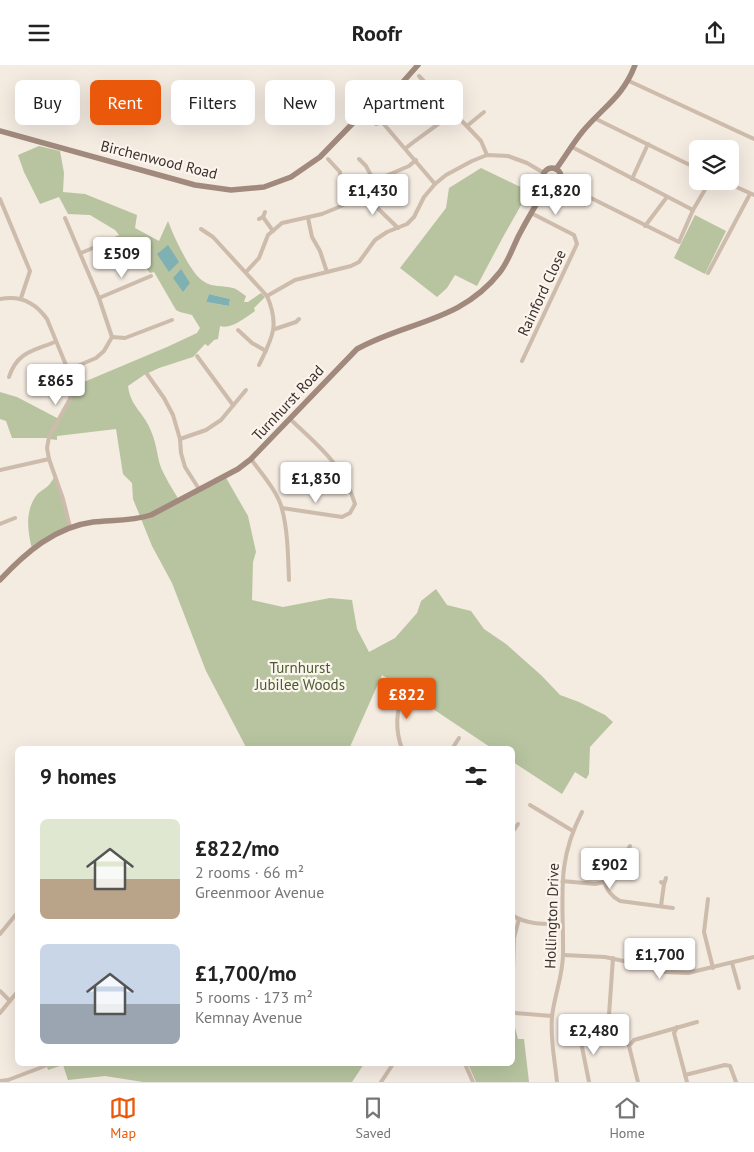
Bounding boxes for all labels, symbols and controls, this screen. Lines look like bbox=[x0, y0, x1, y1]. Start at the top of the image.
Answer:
icon: menu bbox=[25, 19, 53, 47]
text: Roofr bbox=[352, 19, 402, 47]
icon: share bbox=[701, 19, 729, 47]
chip: Buy bbox=[15, 80, 80, 125]
chip: Rent bbox=[90, 80, 161, 125]
chip: Filters bbox=[171, 80, 255, 125]
chip: New bbox=[265, 80, 335, 125]
chip: Apartment bbox=[345, 80, 463, 125]
street label: Birchenwood Road bbox=[99, 136, 219, 183]
map controls bbox=[689, 140, 739, 190]
button: layers bbox=[689, 140, 739, 190]
pin: £1,430 bbox=[332, 173, 414, 216]
pin: £1,820 bbox=[515, 173, 597, 216]
text: £1,430 bbox=[348, 180, 398, 200]
text: £1,820 bbox=[531, 180, 581, 200]
pin: £509 bbox=[92, 237, 152, 279]
text: £509 bbox=[104, 243, 140, 263]
street label: Rainford Close bbox=[513, 247, 570, 339]
street label: Turnhurst Road bbox=[248, 361, 328, 445]
pin: £865 bbox=[26, 363, 86, 406]
text: £865 bbox=[38, 370, 74, 390]
pin: £1,830 bbox=[275, 461, 357, 504]
text: £1,830 bbox=[291, 468, 341, 488]
park label: Turnhurst Jubilee Woods bbox=[254, 658, 345, 694]
pin: £822 bbox=[377, 677, 437, 720]
text: £822 bbox=[389, 684, 425, 704]
icon: filters bbox=[462, 762, 490, 790]
text: 9 homes bbox=[40, 763, 116, 790]
text: £822/mo bbox=[195, 835, 279, 862]
icon: home bbox=[80, 839, 140, 899]
pin: £902 bbox=[580, 847, 640, 890]
text: £902 bbox=[592, 854, 628, 874]
text: 2 rooms · 66 m² bbox=[195, 862, 304, 882]
street label: Hollington Drive bbox=[540, 863, 563, 969]
text: Greenmoor Avenue bbox=[195, 882, 324, 902]
pin: £1,700 bbox=[619, 937, 701, 980]
text: £1,700 bbox=[635, 944, 685, 964]
text: £1,700/mo bbox=[195, 960, 297, 987]
icon: home bbox=[80, 964, 140, 1024]
text: 5 rooms · 173 m² bbox=[195, 987, 313, 1007]
text: Kemnay Avenue bbox=[195, 1007, 302, 1027]
pin: £2,480 bbox=[553, 1013, 635, 1056]
text: £2,480 bbox=[569, 1020, 619, 1040]
tab: Map bbox=[109, 1094, 137, 1142]
tab: Saved bbox=[355, 1094, 391, 1142]
tab: Home bbox=[609, 1094, 645, 1142]

